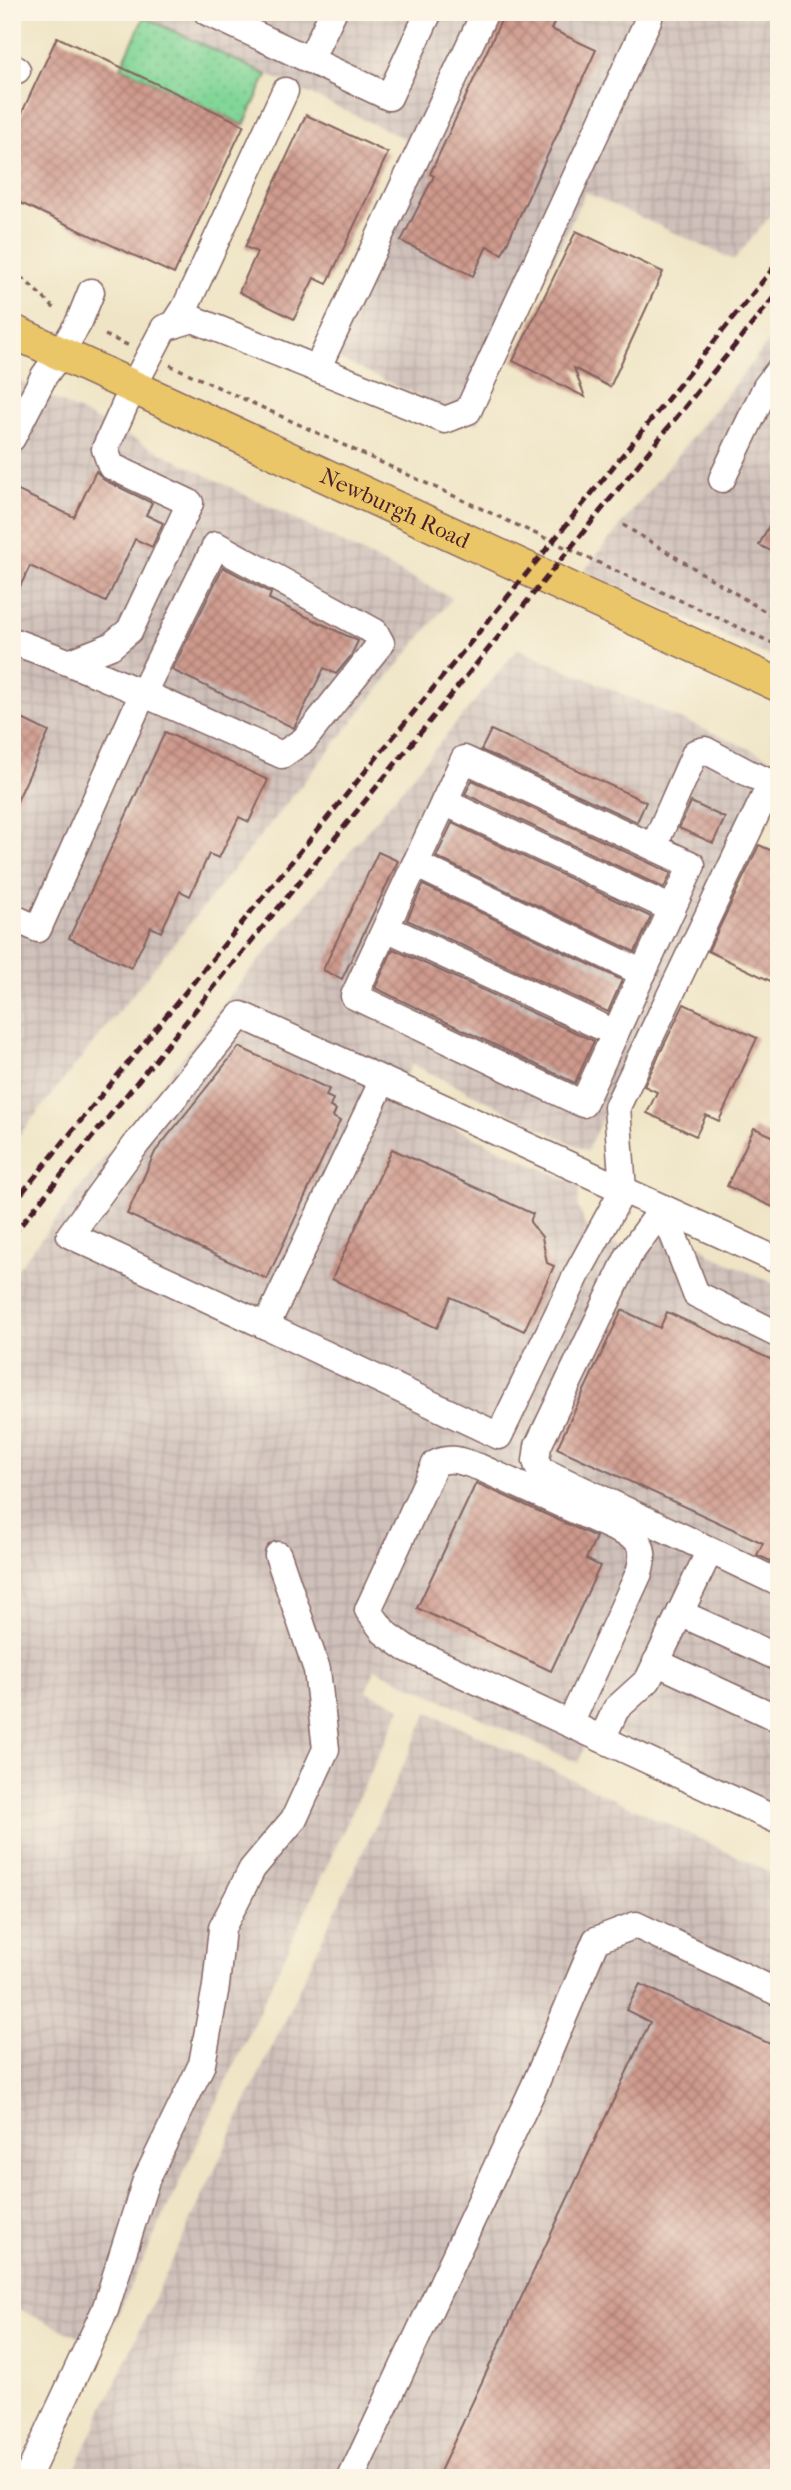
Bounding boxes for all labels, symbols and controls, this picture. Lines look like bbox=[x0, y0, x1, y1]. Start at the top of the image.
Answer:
street label: Newburgh Road bbox=[316, 462, 475, 554]

